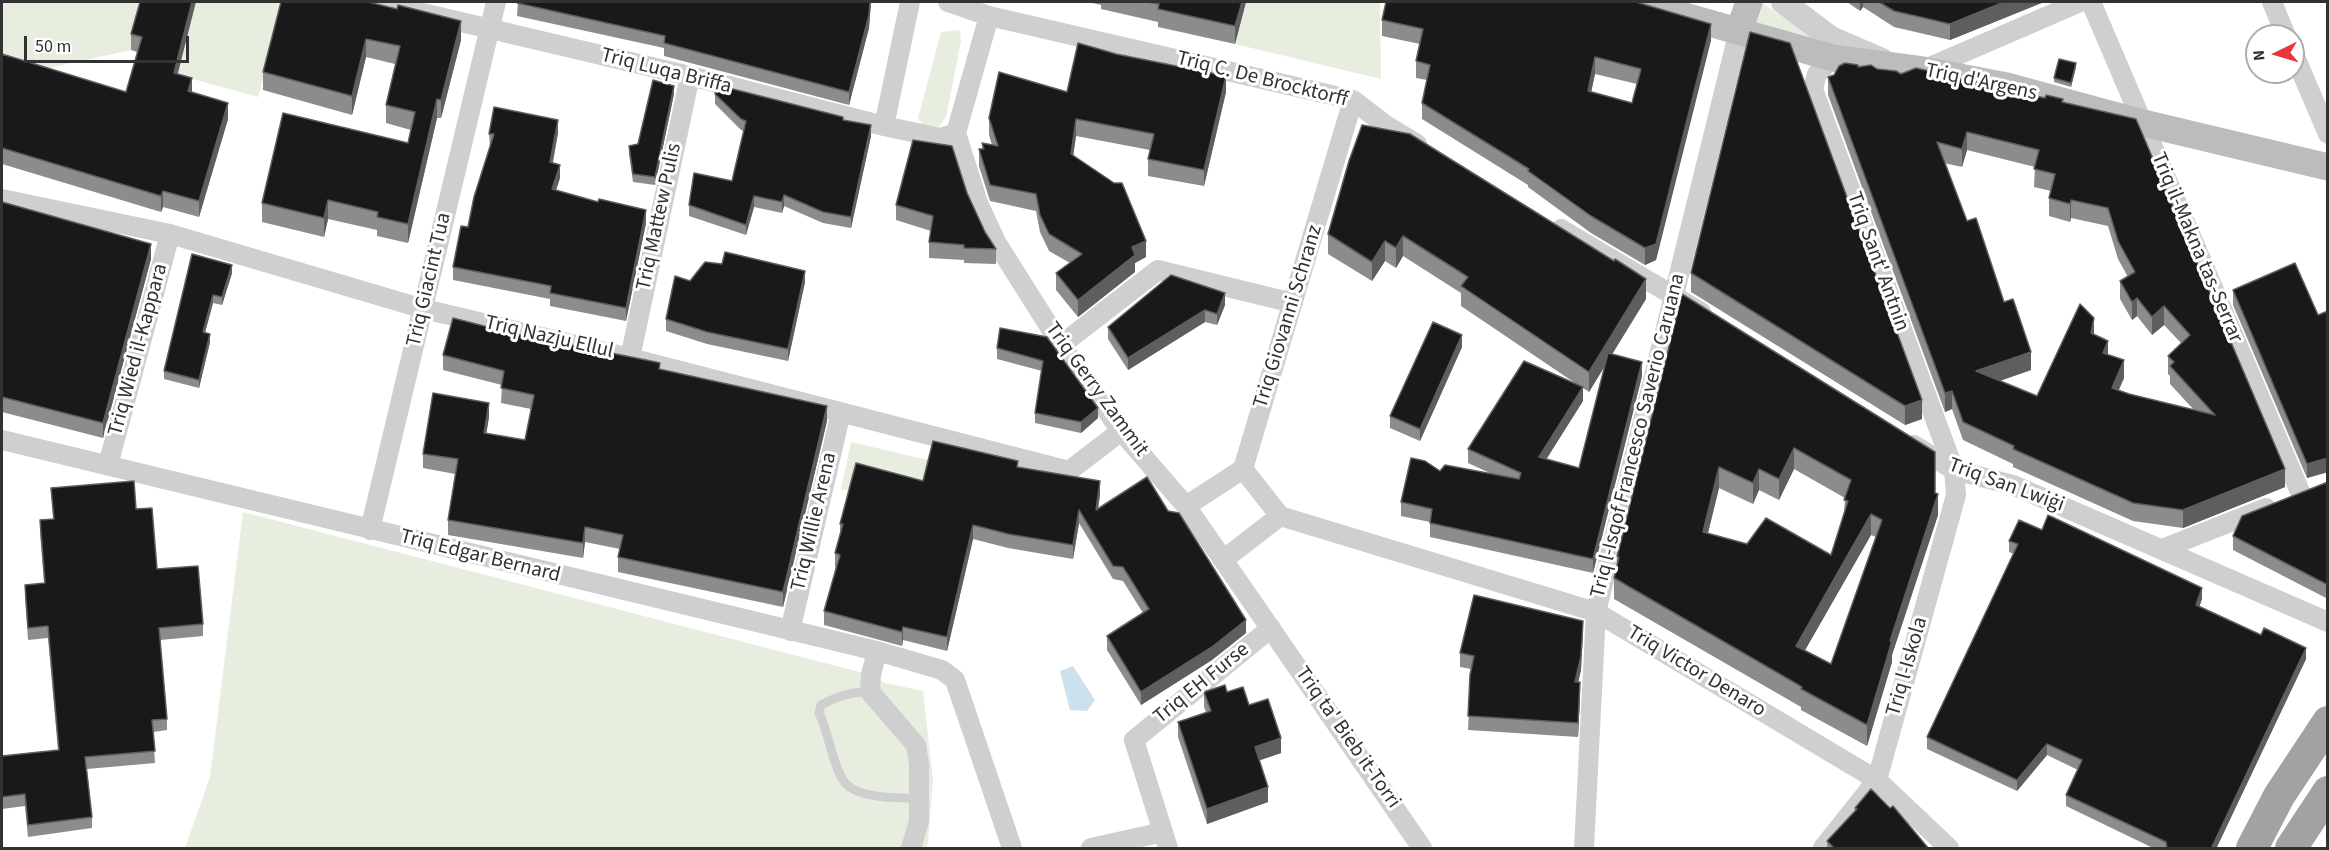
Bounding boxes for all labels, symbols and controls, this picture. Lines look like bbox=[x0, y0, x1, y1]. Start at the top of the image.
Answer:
scale bar bbox=[27, 24, 192, 62]
north arrow bbox=[2245, 24, 2305, 84]
text: 50 m bbox=[35, 34, 71, 59]
street label: Triq Luqa Briffa bbox=[598, 44, 734, 100]
street label: Triq C. De Brocktorff bbox=[1174, 47, 1350, 113]
text: N bbox=[2248, 49, 2270, 62]
street label: Triq d'Argens bbox=[1923, 59, 2039, 107]
street label: Triq Mattew Pulis bbox=[632, 141, 688, 293]
street label: Triq il-Makna tas-Serrar bbox=[2145, 149, 2247, 347]
street label: Triq Sant' Antnin bbox=[1840, 189, 1914, 335]
street label: Triq Giacint Tua bbox=[402, 210, 458, 350]
street label: Triq Giovanni Schranz bbox=[1249, 222, 1329, 412]
street label: Triq Wied il-Kappara bbox=[104, 261, 174, 439]
street label: Triq l-Isqof Francesco Saverio Caruana bbox=[1586, 271, 1692, 601]
street label: Triq Nazju Ellul bbox=[482, 311, 616, 365]
street label: Triq Gerry Zammit bbox=[1039, 318, 1153, 462]
street label: Triq Willie Arena bbox=[787, 450, 843, 594]
street label: Triq San Lwiġi bbox=[1945, 453, 2067, 519]
street label: Triq Edgar Bernard bbox=[397, 525, 563, 589]
street label: Triq l-Iskola bbox=[1882, 614, 1934, 720]
street label: Triq Victor Denaro bbox=[1622, 621, 1770, 723]
street label: Triq EH Furse bbox=[1149, 638, 1255, 730]
street label: Triq ta' Bieb it-Torri bbox=[1289, 662, 1405, 814]

